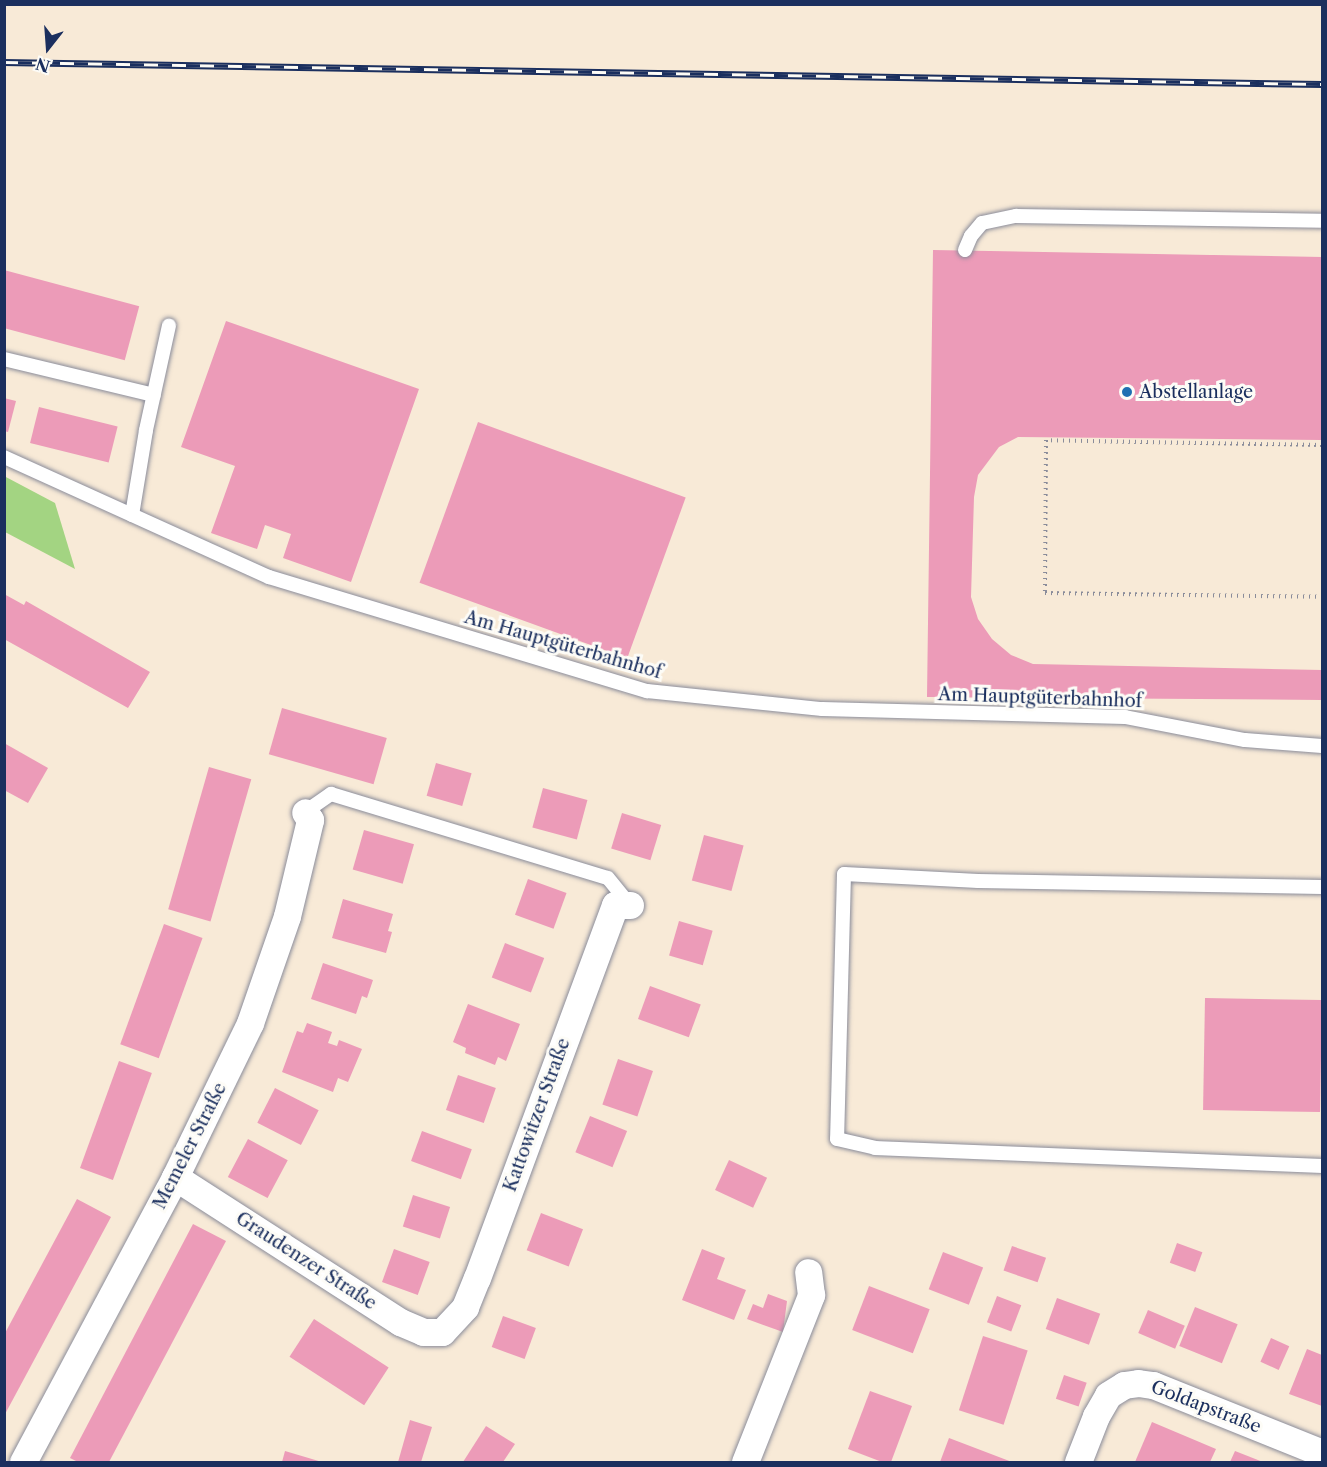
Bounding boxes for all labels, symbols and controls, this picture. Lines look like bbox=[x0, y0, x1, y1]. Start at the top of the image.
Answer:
north arrow bbox=[18, 18, 78, 78]
text: N bbox=[33, 54, 52, 77]
place label: Abstellanlage bbox=[1139, 381, 1253, 403]
marker: Abstellanlage bbox=[1120, 385, 1134, 399]
street label: Am Hauptgüterbahnhof bbox=[462, 606, 664, 684]
street label: Am Hauptgüterbahnhof bbox=[938, 684, 1142, 712]
street label: Kattowitzer Straße bbox=[499, 1035, 575, 1195]
street label: Memeler Straße bbox=[149, 1079, 231, 1213]
street label: Graudenzer Straße bbox=[232, 1207, 380, 1315]
street label: Goldapstraße bbox=[1148, 1376, 1264, 1438]

